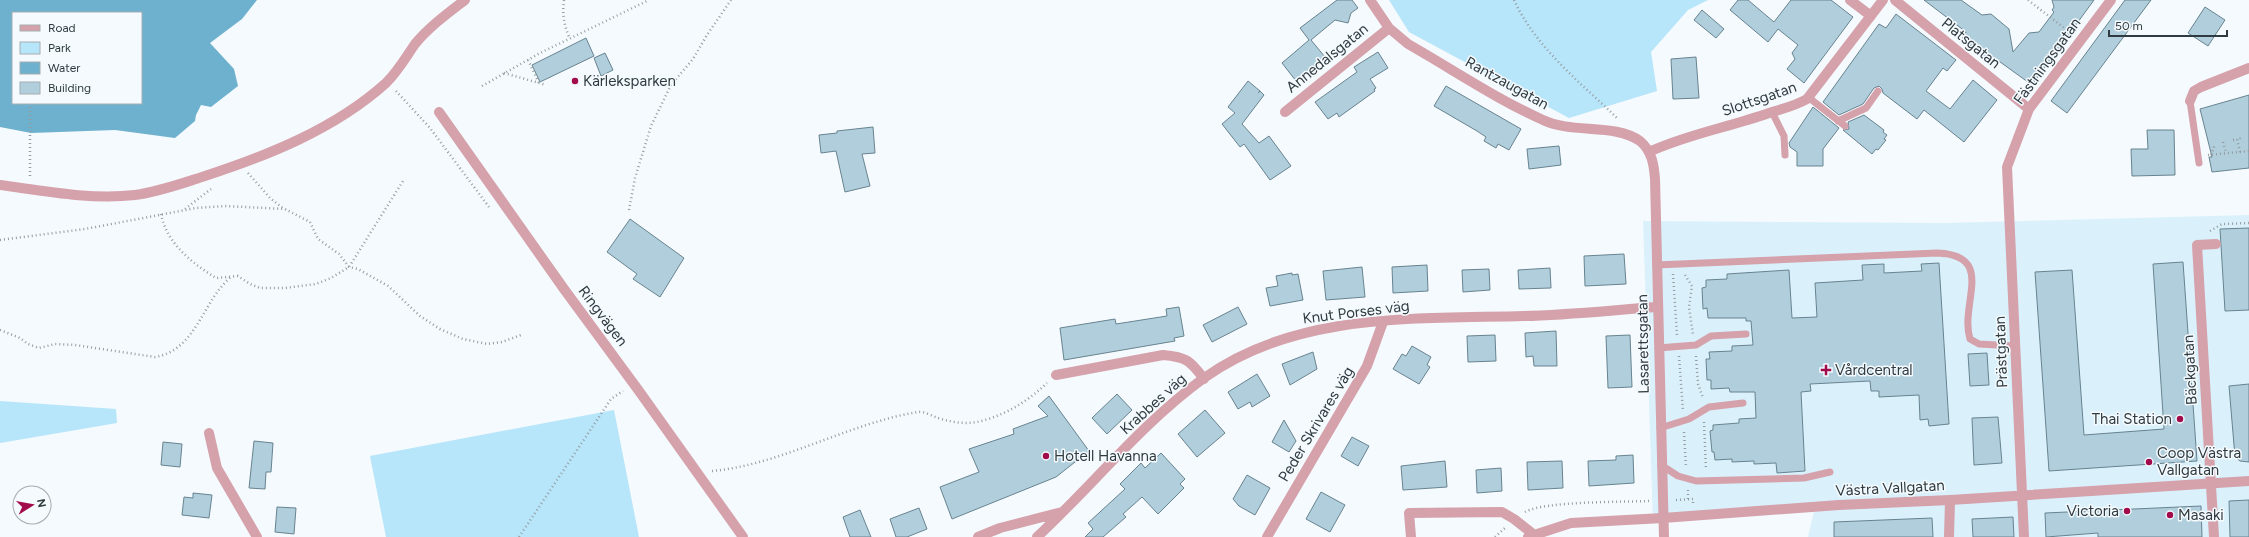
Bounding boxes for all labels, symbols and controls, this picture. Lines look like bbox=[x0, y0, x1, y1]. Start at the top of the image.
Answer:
legend bbox=[12, 12, 142, 104]
scale bar bbox=[2109, 12, 2227, 38]
street label: Platsgatan bbox=[1938, 14, 2004, 72]
street label: Fästningsgatan bbox=[2010, 14, 2084, 108]
text: 50 m bbox=[2115, 19, 2143, 33]
street label: Annedalsgatan bbox=[1283, 20, 1371, 96]
text: Road bbox=[48, 21, 76, 35]
text: Park bbox=[48, 41, 71, 55]
street label: Rantzaugatan bbox=[1462, 53, 1552, 113]
text: Water bbox=[48, 61, 80, 75]
place label: Kärleksparken bbox=[583, 72, 676, 90]
marker: Kärleksparken bbox=[570, 76, 580, 86]
street label: Slottsgatan bbox=[1719, 78, 1799, 120]
text: Building bbox=[48, 81, 91, 95]
street label: Ringvägen bbox=[574, 282, 632, 350]
street label: Lasarettsgatan bbox=[1633, 294, 1653, 394]
street label: Knut Porses väg bbox=[1301, 297, 1411, 327]
street label: Prästgatan bbox=[1991, 316, 2011, 388]
street label: Bäckgatan bbox=[2179, 335, 2201, 405]
place label: Vårdcentral bbox=[1835, 361, 1913, 379]
street label: Peder Skrivares väg bbox=[1275, 363, 1357, 485]
marker: Vårdcentral bbox=[1820, 364, 1832, 376]
street label: Krabbes väg bbox=[1116, 370, 1190, 438]
place label: Thai Station bbox=[2092, 410, 2172, 428]
marker: Thai Station bbox=[2175, 414, 2185, 424]
place label: Coop Västra Vallgatan bbox=[2157, 444, 2241, 479]
place label: Hotell Havanna bbox=[1054, 447, 1157, 465]
marker: Hotell Havanna bbox=[1041, 451, 1051, 461]
marker: Coop Västra Vallgatan bbox=[2144, 457, 2154, 467]
street label: Västra Vallgatan bbox=[1835, 476, 1945, 500]
north arrow bbox=[12, 485, 52, 525]
text: N bbox=[34, 498, 49, 509]
place label: Victoria bbox=[2066, 502, 2119, 520]
marker: Victoria bbox=[2122, 506, 2132, 516]
place label: Masaki bbox=[2178, 506, 2224, 524]
marker: Masaki bbox=[2165, 510, 2175, 520]

